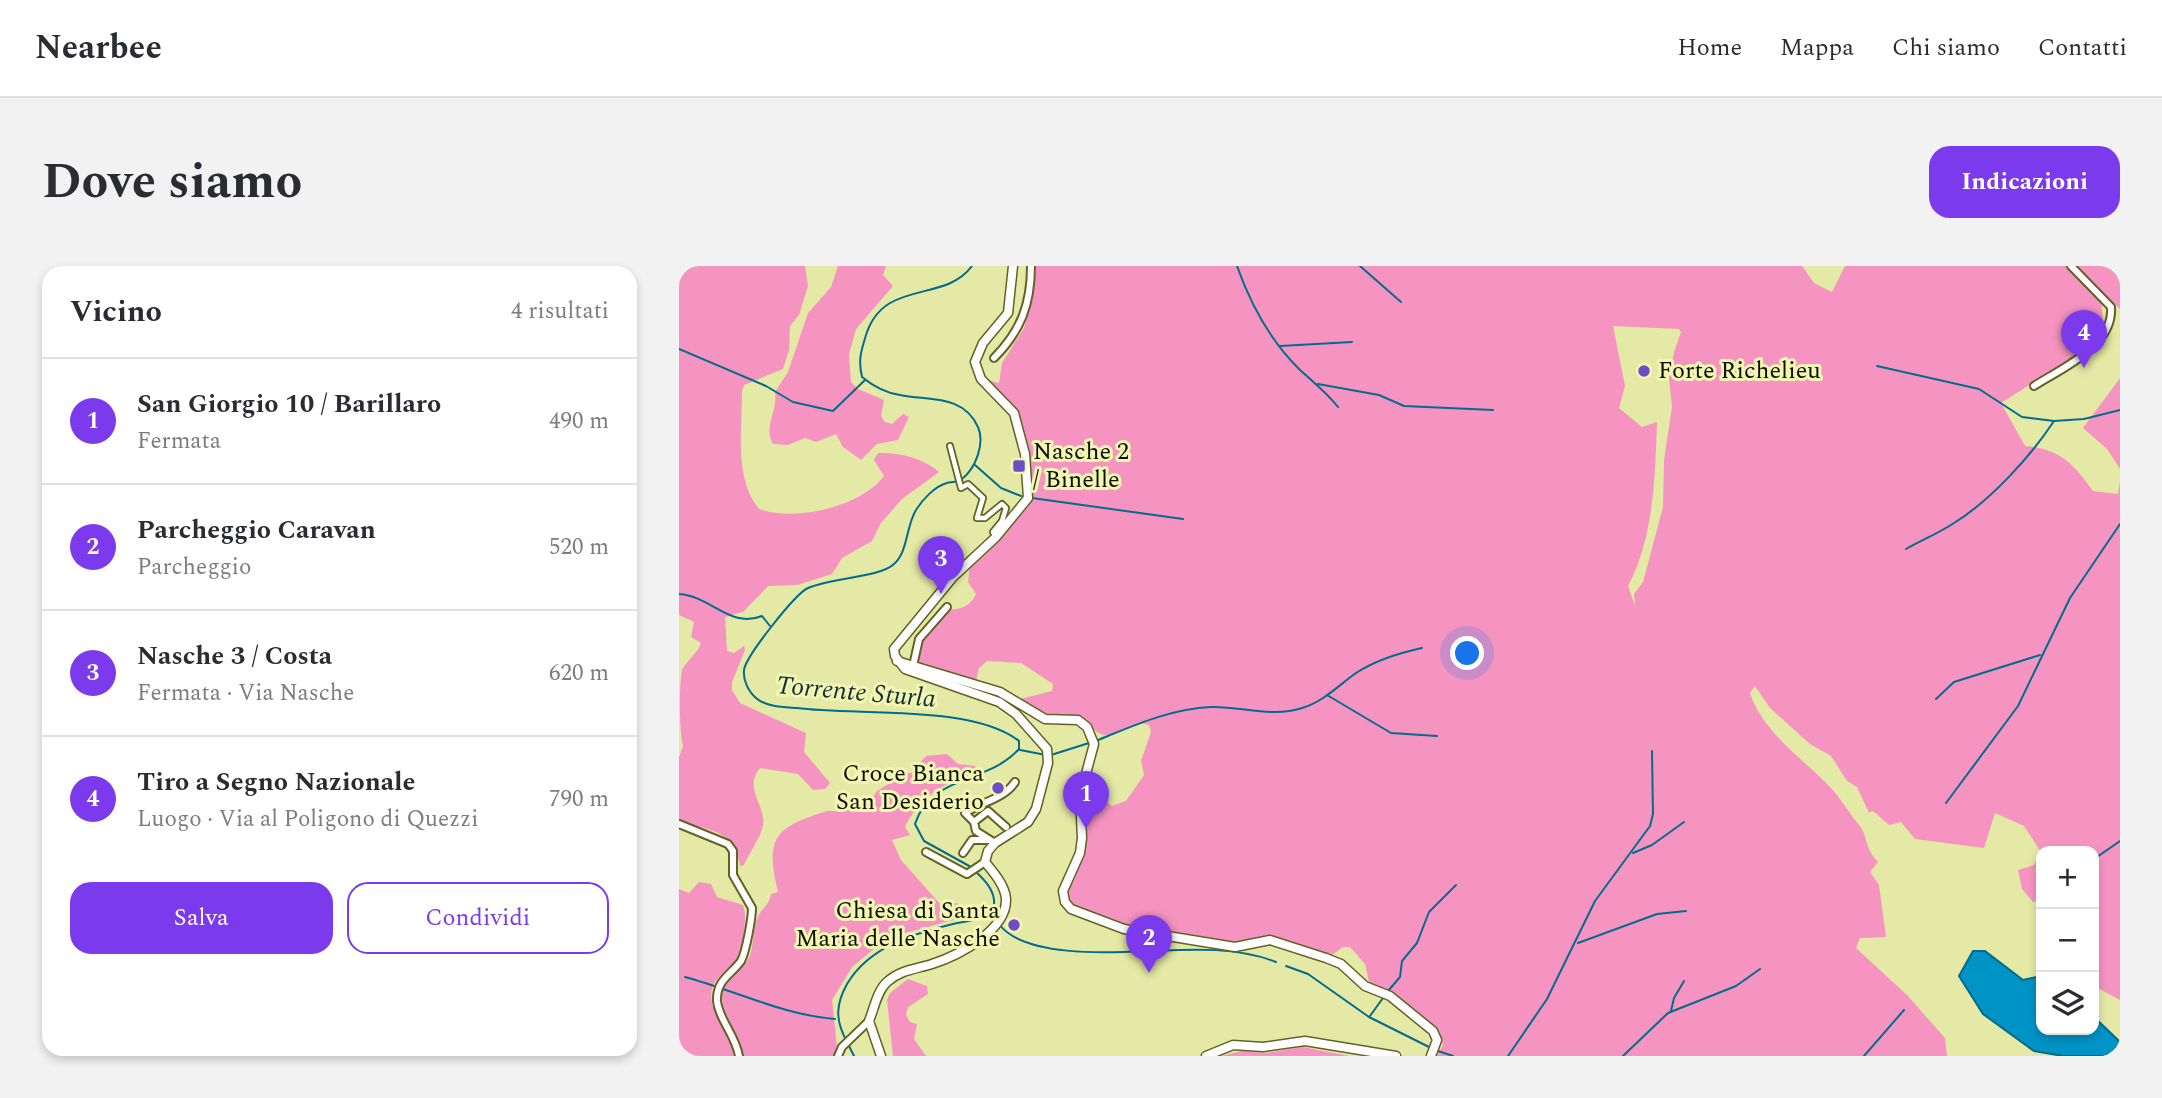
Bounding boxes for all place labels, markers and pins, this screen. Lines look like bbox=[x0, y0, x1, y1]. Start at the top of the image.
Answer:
pin: 4 bbox=[2061, 310, 2107, 368]
place label: Forte Richelieu bbox=[1658, 353, 1821, 389]
marker: Forte Richelieu bbox=[1636, 363, 1652, 379]
place label: Nasche 2 / Binelle bbox=[1033, 434, 1129, 498]
marker: Nasche 2 / Binelle bbox=[1011, 458, 1027, 474]
pin: 3 bbox=[918, 536, 964, 594]
place label: Croce Bianca San Desiderio bbox=[836, 756, 984, 820]
pin: 1 bbox=[1063, 771, 1109, 829]
marker: Croce Bianca San Desiderio bbox=[990, 780, 1006, 796]
place label: Chiesa di Santa Maria delle Nasche bbox=[796, 893, 1000, 957]
pin: 2 bbox=[1126, 915, 1172, 973]
marker: Chiesa di Santa Maria delle Nasche bbox=[1006, 917, 1022, 933]

